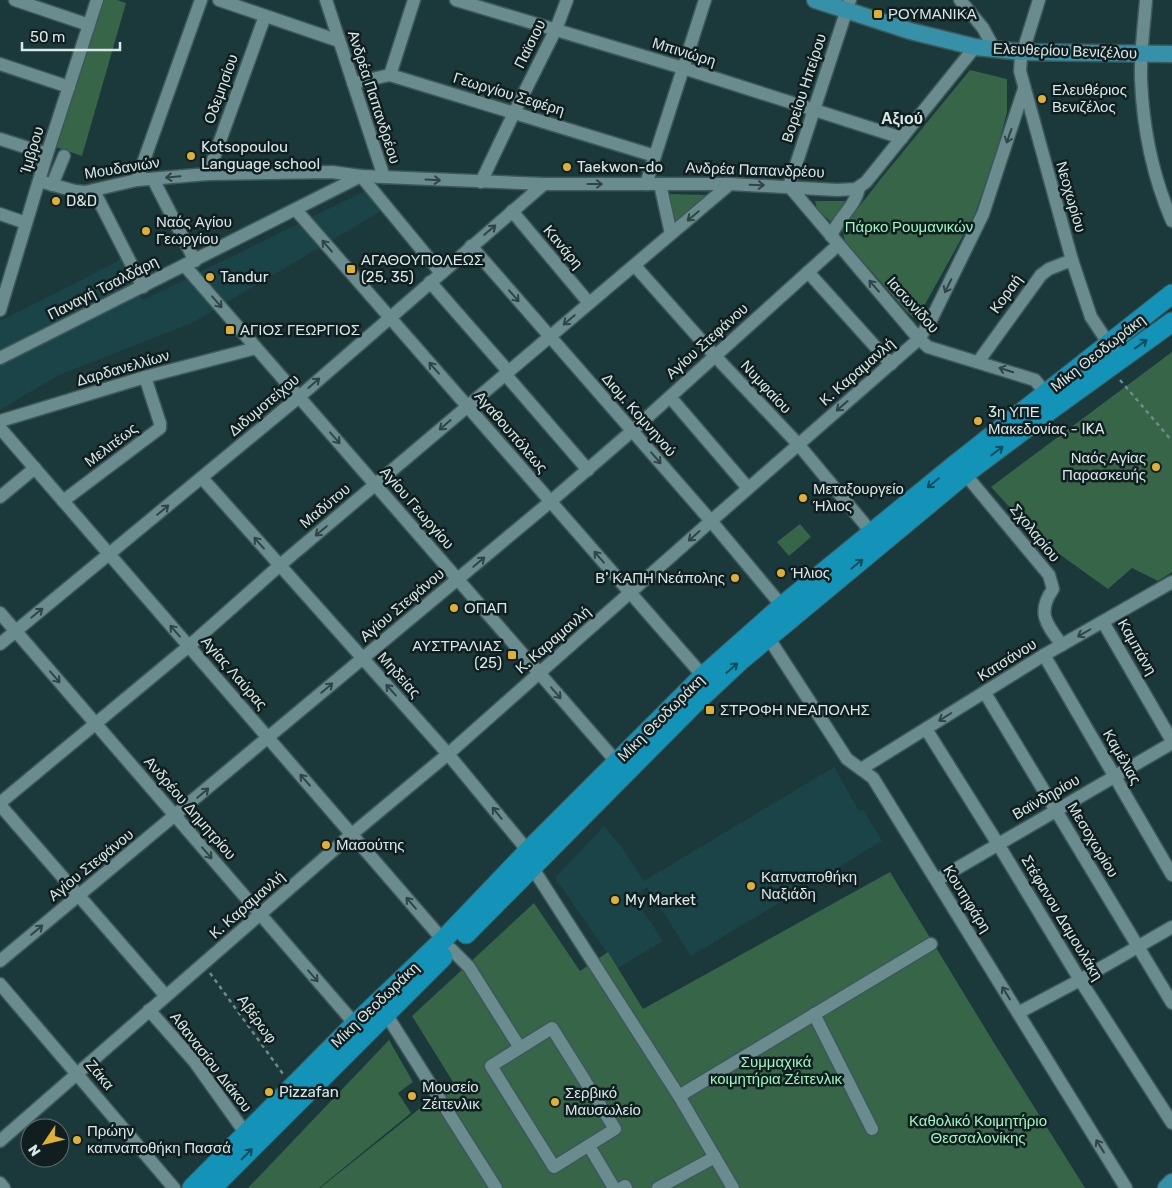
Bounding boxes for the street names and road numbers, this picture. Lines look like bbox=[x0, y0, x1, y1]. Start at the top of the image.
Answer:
street label: Παϊσιου bbox=[511, 17, 549, 71]
street label: Ανδρέα Παπανδρέου bbox=[344, 28, 404, 166]
street label: Βορείου Ηπείρου bbox=[778, 31, 830, 145]
street label: Μπινιώρη bbox=[650, 34, 718, 70]
street label: Ελευθερίου Βενιζέλου bbox=[993, 39, 1137, 63]
street label: Οδεμησίου bbox=[200, 52, 242, 126]
street label: Γεωργίου Σεφέρη bbox=[451, 69, 567, 119]
street label: Ίμβρου bbox=[16, 124, 48, 177]
street label: Μουδανιών bbox=[83, 153, 161, 183]
street label: Ανδρέα Παπανδρέου bbox=[685, 159, 825, 181]
street label: Νεοχωρίου bbox=[1052, 159, 1090, 235]
street label: Κανάρη bbox=[540, 221, 586, 273]
street label: Παναγή Τσαλδάρη bbox=[45, 252, 161, 324]
street label: Κοραή bbox=[986, 271, 1026, 317]
street label: Ιασωνίδου bbox=[883, 273, 943, 337]
street label: Αγίου Στεφάνου bbox=[662, 299, 752, 383]
street label: Μίκη Θεοδωράκη bbox=[1047, 310, 1149, 396]
street label: Κ. Καραμανλή bbox=[816, 334, 898, 410]
street label: Δαρδανελλίων bbox=[74, 346, 172, 390]
street label: Νυμφαίου bbox=[737, 357, 795, 417]
street label: Διδυμοτείχου bbox=[225, 370, 303, 440]
street label: Διομ. Κομνηνού bbox=[598, 370, 680, 460]
street label: Αγαθουπόλεως bbox=[471, 387, 551, 477]
street label: Μελιτέως bbox=[81, 419, 141, 471]
street label: Αγίου Γεωργίου bbox=[376, 463, 458, 553]
street label: Μαδύτου bbox=[296, 480, 354, 532]
street label: Σχολαρίου bbox=[1006, 500, 1064, 566]
street label: Αγίου Στεφάνου bbox=[356, 565, 448, 645]
street label: Κ. Καραμανλή bbox=[512, 602, 594, 678]
street label: Καμπάνη bbox=[1114, 616, 1160, 678]
street label: Αγίας Λαύρας bbox=[197, 633, 271, 713]
street label: Κατσάνου bbox=[974, 635, 1040, 685]
street label: Μηδείας bbox=[374, 649, 424, 701]
street label: Μίκη Θεοδωράκη bbox=[614, 671, 708, 765]
street label: Καμέλιας bbox=[1099, 726, 1145, 788]
street label: Ανδρέου Δημητρίου bbox=[140, 753, 240, 863]
street label: Βαϊνδηρίου bbox=[1009, 771, 1083, 823]
street label: Μεσοχωρίου bbox=[1064, 799, 1122, 881]
street label: Αγίου Στεφάνου bbox=[45, 825, 137, 905]
street label: Στέφανου Δαμουλάκη bbox=[1017, 852, 1107, 984]
street label: Κουτηφάρη bbox=[939, 862, 995, 936]
street label: Κ. Καραμανλή bbox=[206, 867, 288, 943]
street label: Μίκη Θεοδωράκη bbox=[327, 959, 423, 1051]
street label: Αβέρωφ bbox=[233, 991, 281, 1047]
street label: Αθανασίου Διάκου bbox=[166, 1008, 256, 1116]
street label: Ζάκα bbox=[82, 1056, 118, 1094]

